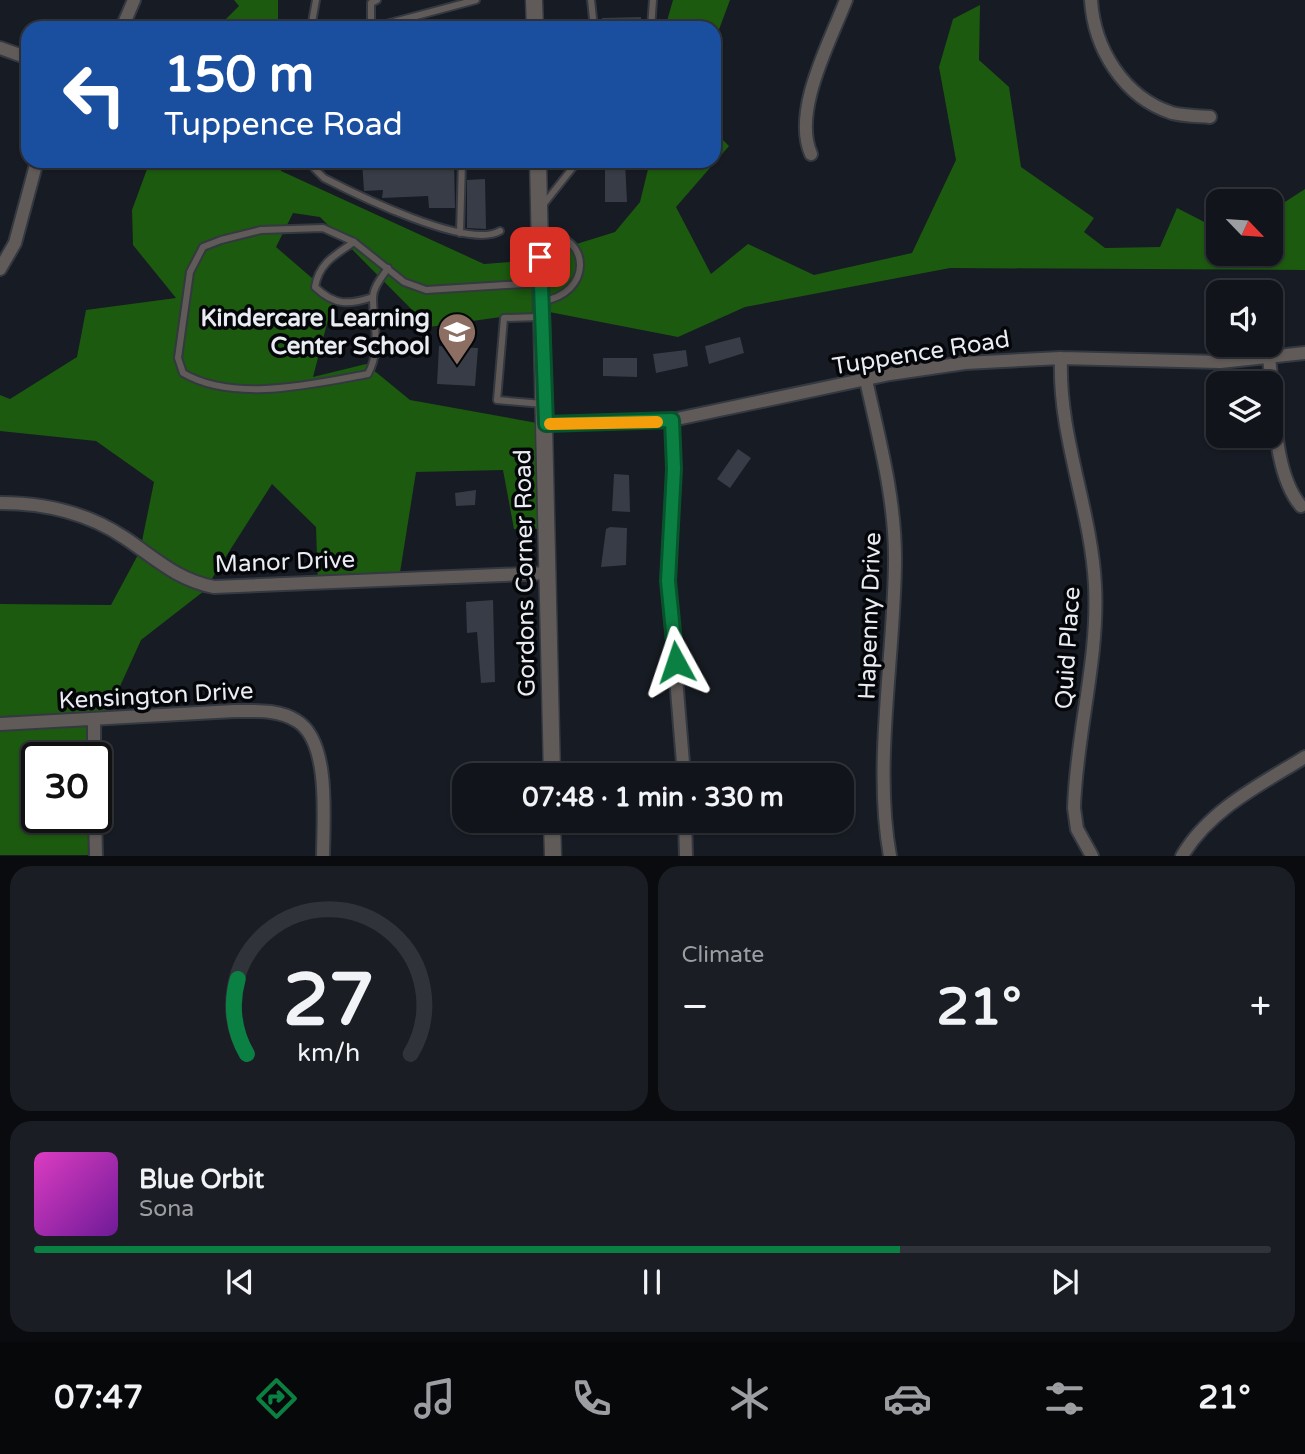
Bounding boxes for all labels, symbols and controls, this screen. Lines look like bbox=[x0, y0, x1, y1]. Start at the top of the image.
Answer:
text: 150 m bbox=[164, 46, 314, 105]
icon: left bbox=[49, 49, 140, 140]
text: Tuppence Road bbox=[164, 106, 403, 144]
north arrow bbox=[1206, 189, 1283, 266]
map controls bbox=[1206, 189, 1283, 448]
pin bbox=[510, 227, 570, 287]
icon: arrive bbox=[521, 238, 559, 276]
button: sound bbox=[1206, 280, 1283, 357]
place label: Kindercare Learning Center School bbox=[200, 304, 430, 361]
school or university icon: Kindercare Learning Center School bbox=[436, 311, 478, 366]
street label: Tuppence Road bbox=[830, 325, 1012, 381]
button: layers bbox=[1206, 371, 1283, 448]
street label: Gordons Corner Road bbox=[508, 449, 542, 697]
street label: Hapenny Drive bbox=[853, 532, 887, 700]
street label: Manor Drive bbox=[214, 545, 356, 579]
street label: Quid Place bbox=[1049, 586, 1087, 710]
position arrow bbox=[639, 625, 713, 699]
street label: Kensington Drive bbox=[58, 676, 254, 716]
speed limit sign: 30 bbox=[21, 742, 112, 833]
text: 07:48 · 1 min · 330 m bbox=[522, 782, 784, 813]
text: Climate bbox=[682, 941, 764, 969]
text: 27 bbox=[283, 958, 374, 1046]
text: 21° bbox=[937, 976, 1022, 1039]
text: − bbox=[682, 984, 709, 1030]
text: + bbox=[1250, 984, 1271, 1030]
text: km/h bbox=[297, 1038, 360, 1068]
text: Blue Orbit bbox=[139, 1164, 264, 1195]
text: Sona bbox=[139, 1195, 194, 1223]
icon: previous bbox=[221, 1263, 259, 1301]
icon: pause bbox=[633, 1263, 671, 1301]
icon: next bbox=[1046, 1263, 1084, 1301]
icon: directions bbox=[252, 1374, 301, 1423]
icon: music bbox=[410, 1374, 459, 1423]
icon: phone bbox=[567, 1374, 616, 1423]
icon: climate bbox=[725, 1374, 774, 1423]
icon: car bbox=[883, 1374, 932, 1423]
icon: filters bbox=[1040, 1374, 1089, 1423]
text: 07:47 bbox=[54, 1379, 143, 1417]
text: 21° bbox=[1198, 1379, 1251, 1417]

